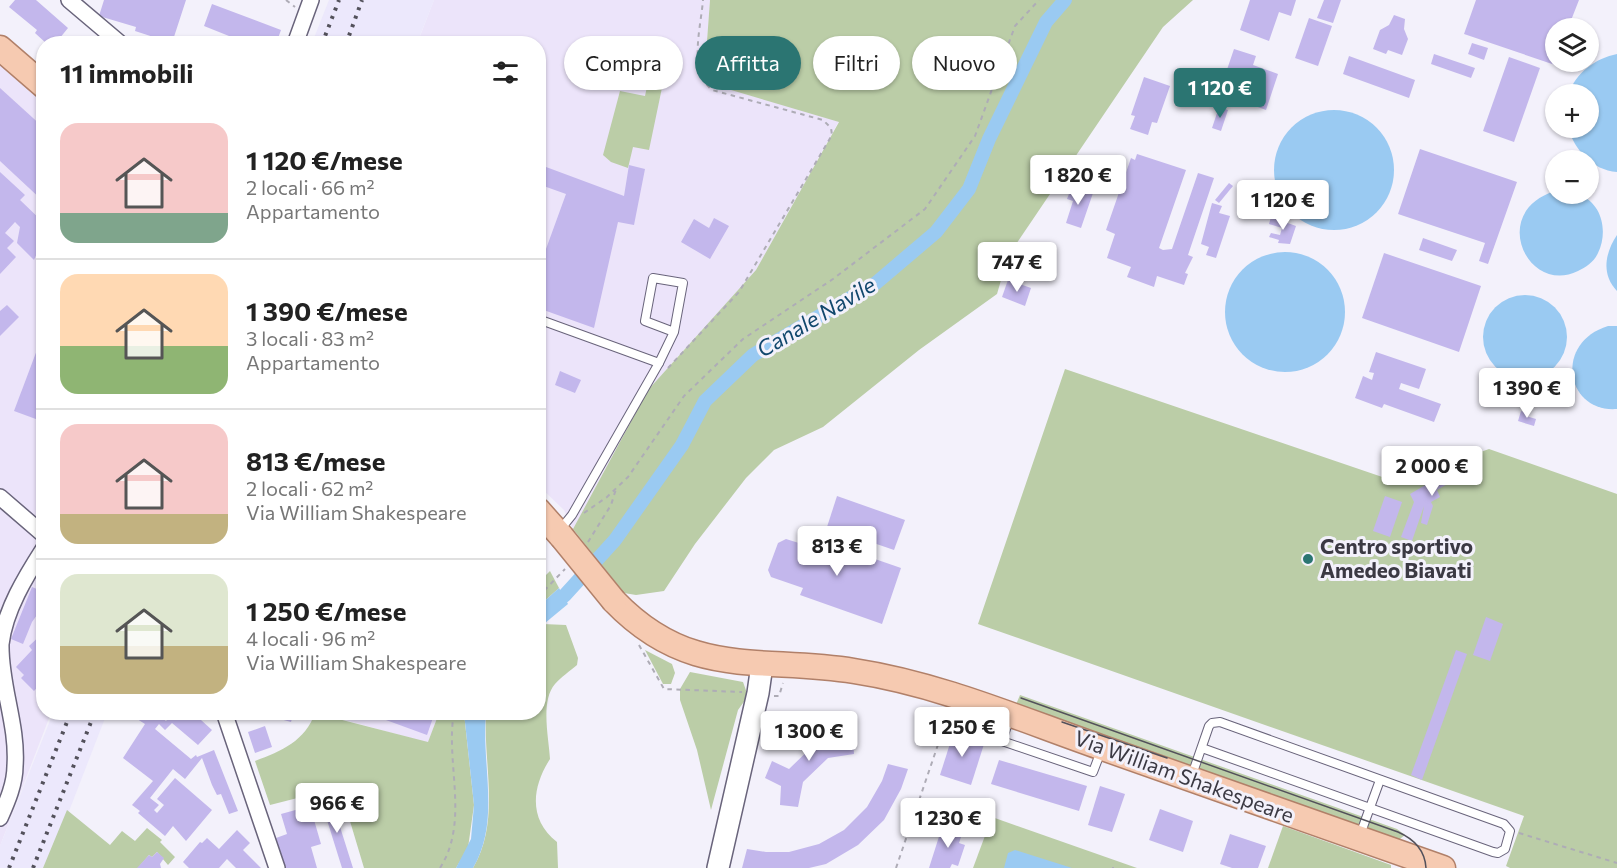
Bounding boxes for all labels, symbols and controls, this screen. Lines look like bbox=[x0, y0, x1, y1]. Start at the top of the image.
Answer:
map controls bbox=[1545, 18, 1599, 204]
button: layers bbox=[1545, 18, 1599, 72]
chip: Compra bbox=[564, 36, 683, 90]
chip: Affitta bbox=[695, 36, 801, 90]
chip: Filtri bbox=[813, 36, 900, 90]
chip: Nuovo bbox=[912, 36, 1017, 90]
icon: filters bbox=[489, 56, 522, 89]
text: 11 immobili bbox=[60, 57, 194, 88]
pin: 1 120 € bbox=[1165, 68, 1275, 119]
text: 1 120 € bbox=[1188, 75, 1252, 99]
button: + bbox=[1545, 84, 1599, 138]
text: 1 120 €/mese bbox=[246, 144, 403, 175]
icon: home bbox=[108, 147, 180, 219]
button: − bbox=[1545, 150, 1599, 204]
pin: 1 820 € bbox=[1023, 155, 1133, 206]
text: 1 820 € bbox=[1044, 162, 1112, 186]
text: 2 locali · 66 m² bbox=[246, 175, 375, 199]
pin: 1 120 € bbox=[1228, 180, 1338, 231]
text: 1 120 € bbox=[1251, 187, 1315, 211]
text: Appartamento bbox=[246, 199, 380, 223]
pin: 747 € bbox=[975, 242, 1059, 293]
text: 747 € bbox=[992, 249, 1042, 273]
water label: Canale Navile bbox=[751, 270, 880, 363]
text: 1 390 €/mese bbox=[246, 295, 408, 326]
icon: home bbox=[108, 298, 180, 370]
text: 3 locali · 83 m² bbox=[246, 326, 374, 350]
text: Appartamento bbox=[246, 350, 380, 374]
pin: 1 390 € bbox=[1472, 368, 1582, 419]
text: 1 390 € bbox=[1493, 375, 1561, 399]
text: 813 €/mese bbox=[246, 445, 385, 476]
pin: 2 000 € bbox=[1377, 446, 1487, 497]
icon: home bbox=[108, 448, 180, 520]
text: 2 000 € bbox=[1396, 453, 1468, 477]
text: 2 locali · 62 m² bbox=[246, 476, 373, 500]
text: Via William Shakespeare bbox=[246, 500, 466, 524]
pin: 813 € bbox=[795, 526, 879, 577]
text: 813 € bbox=[812, 533, 862, 557]
place label: Centro sportivo Amedeo Biavati bbox=[1320, 533, 1473, 582]
marker: Centro sportivo Amedeo Biavati bbox=[1301, 552, 1315, 566]
text: 1 250 €/mese bbox=[246, 595, 406, 626]
icon: home bbox=[108, 598, 180, 670]
text: 4 locali · 96 m² bbox=[246, 626, 375, 650]
text: Via William Shakespeare bbox=[246, 650, 466, 674]
pin: 1 250 € bbox=[907, 707, 1017, 758]
pin: 1 300 € bbox=[754, 711, 864, 762]
text: 1 250 € bbox=[928, 714, 996, 738]
text: 1 300 € bbox=[775, 718, 844, 742]
street label: Via William Shakespeare bbox=[1071, 724, 1298, 827]
pin: 966 € bbox=[295, 783, 379, 834]
text: 966 € bbox=[310, 790, 364, 814]
pin: 1 230 € bbox=[893, 798, 1003, 849]
text: 1 230 € bbox=[914, 805, 982, 829]

